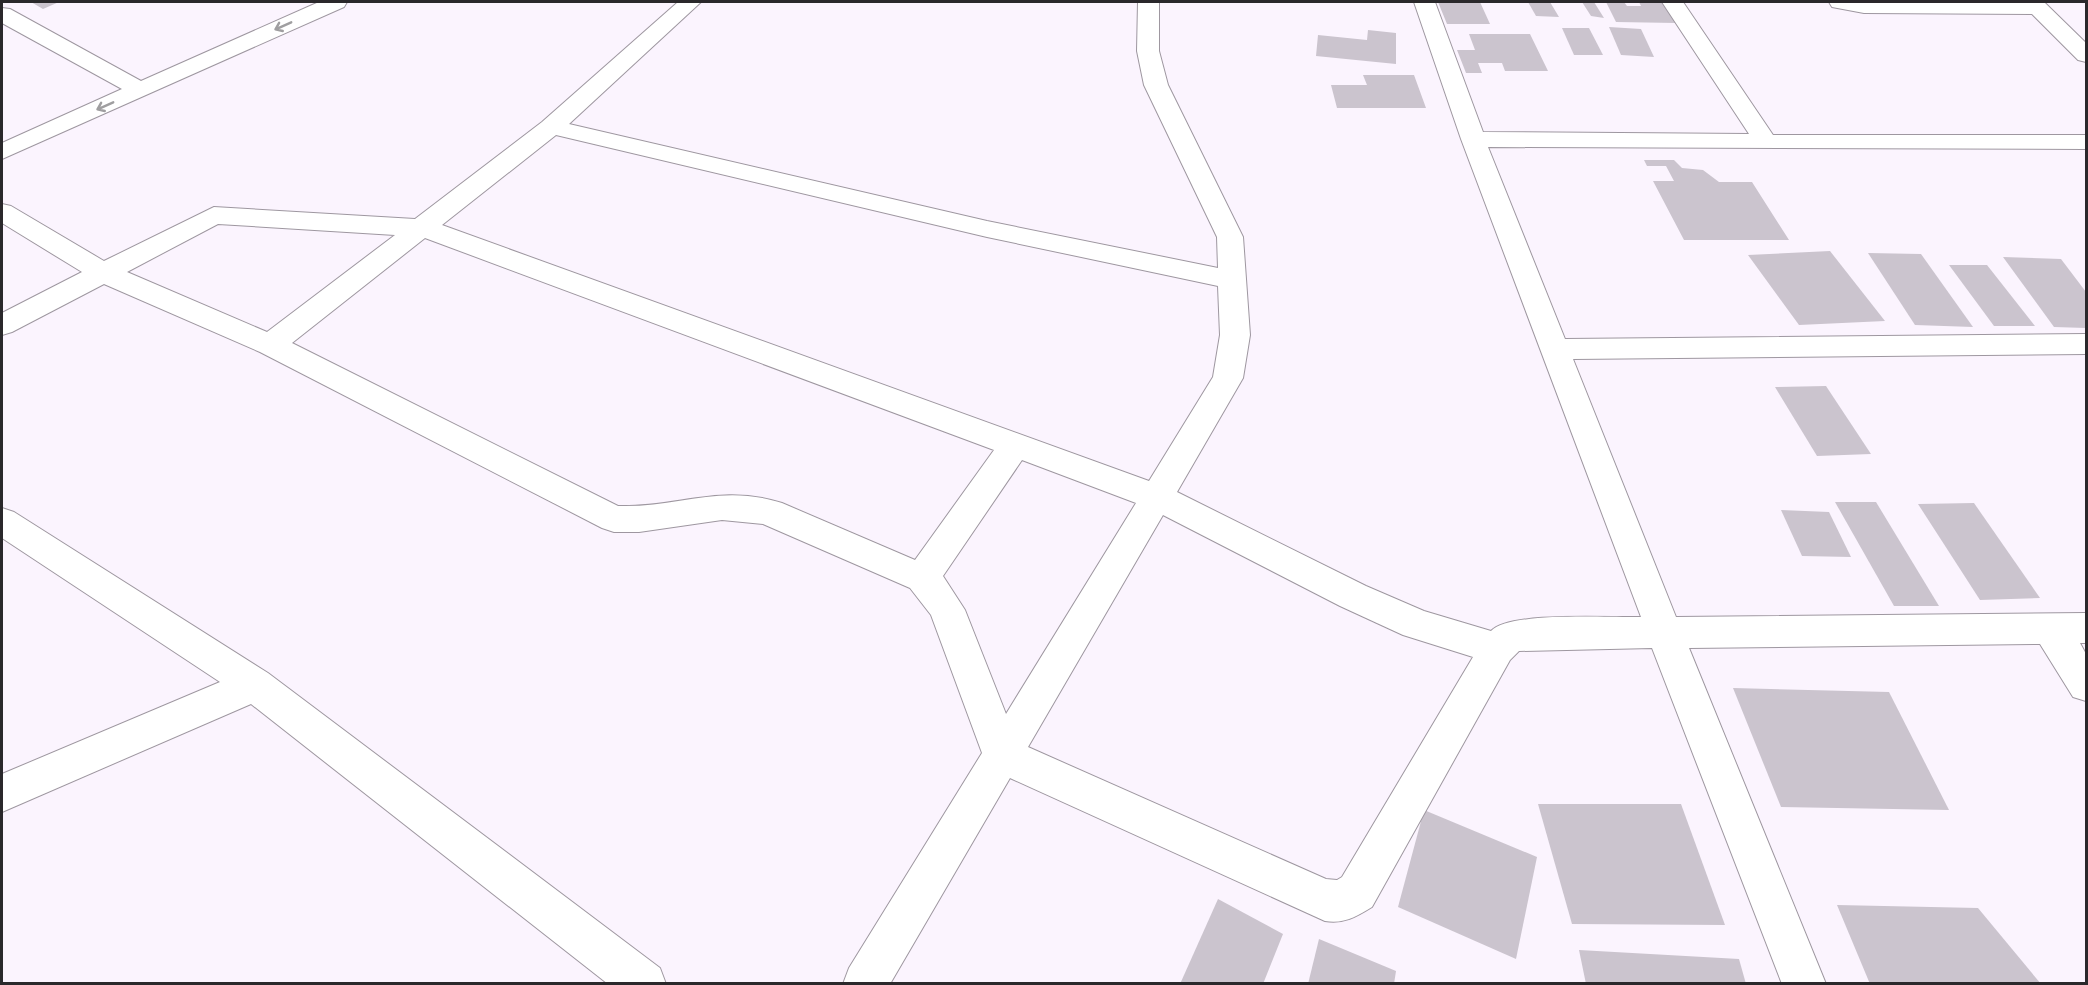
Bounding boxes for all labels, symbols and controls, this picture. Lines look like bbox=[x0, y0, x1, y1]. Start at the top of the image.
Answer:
one-way arrow bbox=[274, 20, 292, 32]
one-way arrow bbox=[96, 101, 114, 112]

